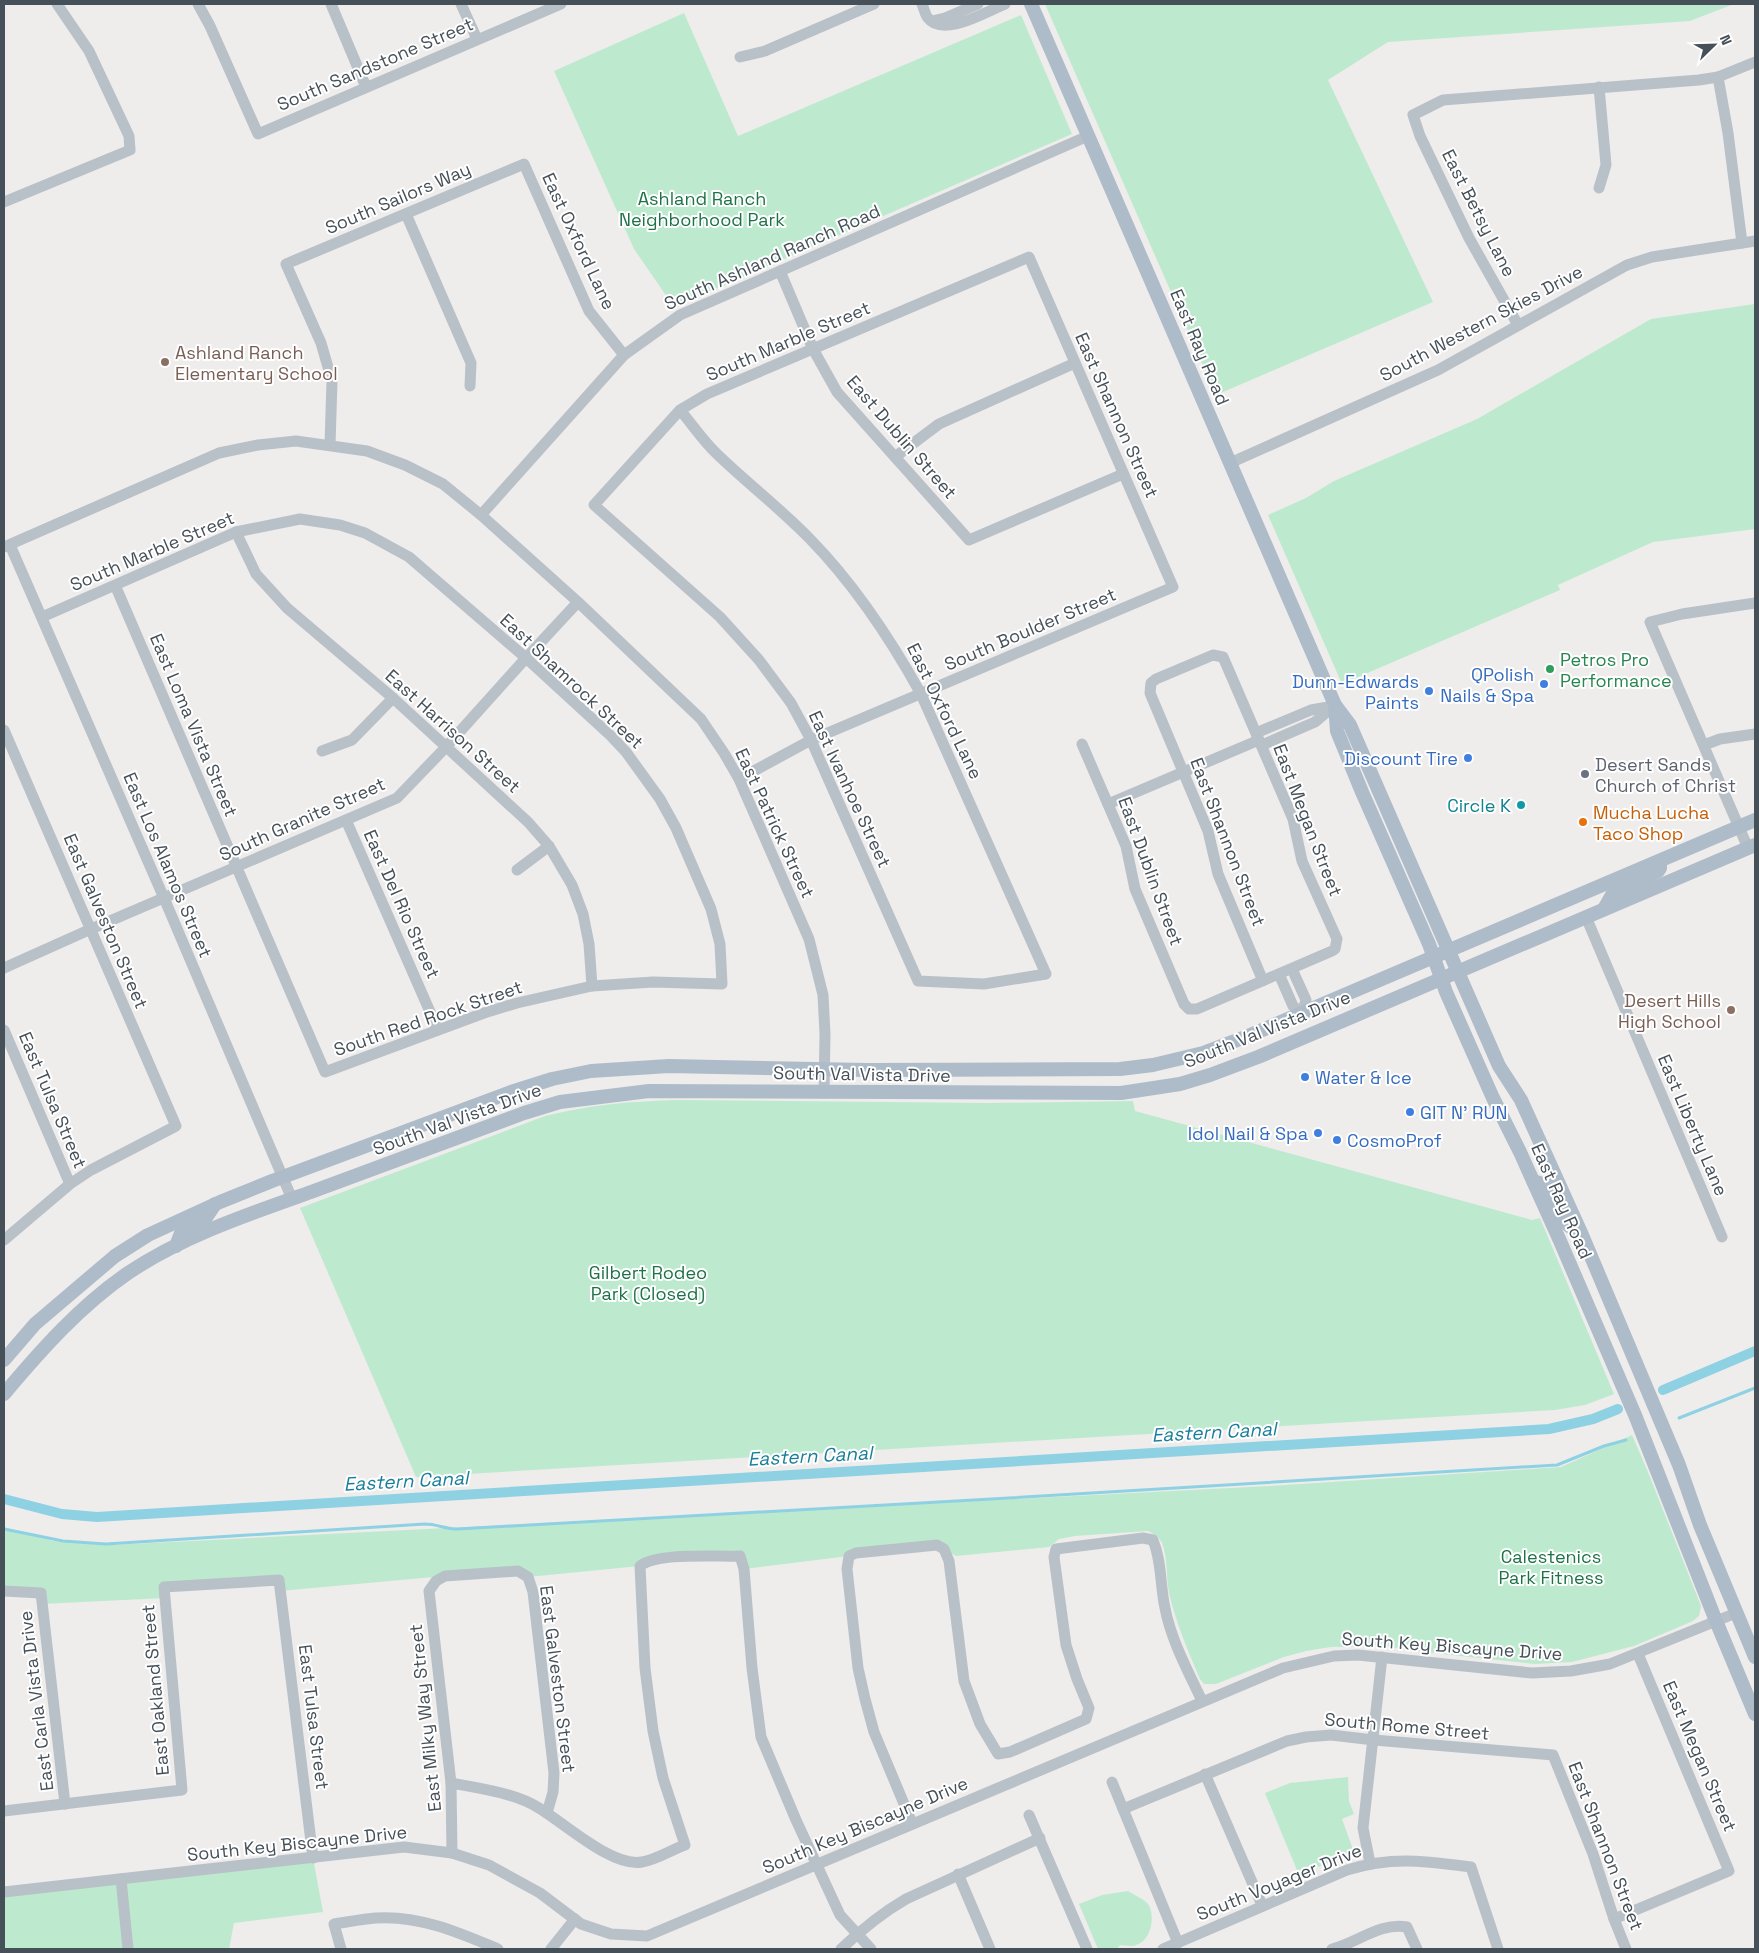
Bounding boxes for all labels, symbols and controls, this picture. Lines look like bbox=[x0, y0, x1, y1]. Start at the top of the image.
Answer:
street label: South Sandstone Street bbox=[273, 12, 477, 116]
north arrow bbox=[1689, 20, 1739, 70]
text: N bbox=[1716, 32, 1736, 48]
street label: East Betsy Lane bbox=[1437, 145, 1521, 281]
street label: South Sailors Way bbox=[322, 157, 474, 239]
street label: East Oxford Lane bbox=[537, 169, 621, 313]
park label: Ashland Ranch Neighborhood Park bbox=[619, 187, 785, 231]
street label: South Ashland Ranch Road bbox=[660, 199, 884, 315]
street label: South Western Skies Drive bbox=[1376, 260, 1586, 386]
street label: East Ray Road bbox=[1165, 285, 1235, 409]
street label: South Marble Street bbox=[702, 296, 874, 386]
street label: East Shannon Street bbox=[1070, 329, 1164, 501]
place label: Ashland Ranch Elementary School bbox=[175, 341, 338, 385]
marker: Ashland Ranch Elementary School bbox=[159, 356, 171, 368]
street label: East Dublin Street bbox=[842, 370, 962, 504]
street label: South Marble Street bbox=[66, 506, 238, 596]
street label: South Boulder Street bbox=[941, 582, 1119, 676]
street label: East Shamrock Street bbox=[495, 608, 649, 754]
street label: East Loma Vista Street bbox=[145, 630, 243, 820]
street label: East Oxford Lane bbox=[902, 639, 988, 783]
place label: Petros Pro Performance bbox=[1560, 648, 1672, 692]
place label: QPolish Nails & Spa bbox=[1440, 663, 1534, 707]
marker: Petros Pro Performance bbox=[1544, 663, 1556, 675]
street label: East Harrison Street bbox=[381, 664, 525, 798]
place label: Dunn-Edwards Paints bbox=[1292, 670, 1419, 714]
marker: QPolish Nails & Spa bbox=[1538, 678, 1550, 690]
marker: Dunn-Edwards Paints bbox=[1423, 685, 1435, 697]
street label: East Ivanhoe Street bbox=[804, 707, 896, 871]
street label: East Megan Street bbox=[1268, 741, 1348, 899]
street label: East Patrick Street bbox=[730, 744, 820, 902]
place label: Discount Tire bbox=[1344, 747, 1458, 770]
marker: Discount Tire bbox=[1462, 752, 1474, 764]
place label: Desert Sands Church of Christ bbox=[1595, 753, 1736, 797]
street label: East Shannon Street bbox=[1185, 754, 1271, 930]
marker: Desert Sands Church of Christ bbox=[1579, 768, 1591, 780]
street label: East Los Alamos Street bbox=[118, 769, 218, 961]
street label: South Granite Street bbox=[215, 772, 389, 866]
street label: East Dublin Street bbox=[1113, 793, 1189, 949]
place label: Circle K bbox=[1447, 794, 1511, 817]
marker: Circle K bbox=[1515, 799, 1527, 811]
place label: Mucha Lucha Taco Shop bbox=[1593, 801, 1709, 845]
marker: Mucha Lucha Taco Shop bbox=[1577, 816, 1589, 828]
street label: East Del Rio Street bbox=[359, 826, 445, 982]
street label: East Galveston Street bbox=[59, 830, 153, 1012]
street label: South Red Rock Street bbox=[331, 975, 525, 1061]
street label: South Val Vista Drive bbox=[1180, 985, 1354, 1073]
place label: Desert Hills High School bbox=[1618, 989, 1721, 1033]
marker: Desert Hills High School bbox=[1725, 1004, 1737, 1016]
street label: East Tulsa Street bbox=[14, 1028, 92, 1172]
street label: East Liberty Lane bbox=[1653, 1051, 1733, 1199]
street label: South Val Vista Drive bbox=[773, 1061, 951, 1087]
place label: Water & Ice bbox=[1315, 1066, 1412, 1089]
marker: Water & Ice bbox=[1299, 1071, 1311, 1083]
street label: South Val Vista Drive bbox=[370, 1078, 544, 1160]
place label: GIT N' RUN bbox=[1420, 1101, 1507, 1124]
marker: GIT N' RUN bbox=[1404, 1106, 1416, 1118]
place label: Idol Nail & Spa bbox=[1188, 1122, 1308, 1145]
marker: Idol Nail & Spa bbox=[1312, 1127, 1324, 1139]
place label: CosmoProf bbox=[1347, 1129, 1442, 1152]
marker: CosmoProf bbox=[1331, 1134, 1343, 1146]
street label: East Ray Road bbox=[1526, 1140, 1598, 1262]
park label: Gilbert Rodeo Park (Closed) bbox=[589, 1261, 707, 1305]
water label: Eastern Canal bbox=[1151, 1416, 1279, 1448]
water label: Eastern Canal bbox=[747, 1440, 875, 1472]
water label: Eastern Canal bbox=[343, 1465, 471, 1497]
park label: Calestenics Park Fitness bbox=[1498, 1545, 1604, 1589]
street label: East Galveston Street bbox=[535, 1584, 581, 1774]
street label: East Oakland Street bbox=[136, 1603, 174, 1777]
street label: East Carla Vista Drive bbox=[14, 1609, 58, 1793]
street label: East Milky Way Street bbox=[404, 1623, 446, 1813]
street label: South Key Biscayne Drive bbox=[1341, 1627, 1563, 1665]
street label: East Tulsa Street bbox=[294, 1643, 334, 1791]
street label: East Megan Street bbox=[1658, 1677, 1742, 1835]
street label: South Rome Street bbox=[1324, 1707, 1490, 1745]
street label: East Shannon Street bbox=[1563, 1758, 1649, 1934]
street label: South Key Biscayne Drive bbox=[759, 1771, 971, 1879]
street label: South Key Biscayne Drive bbox=[186, 1820, 408, 1866]
street label: South Voyager Drive bbox=[1193, 1838, 1365, 1926]

